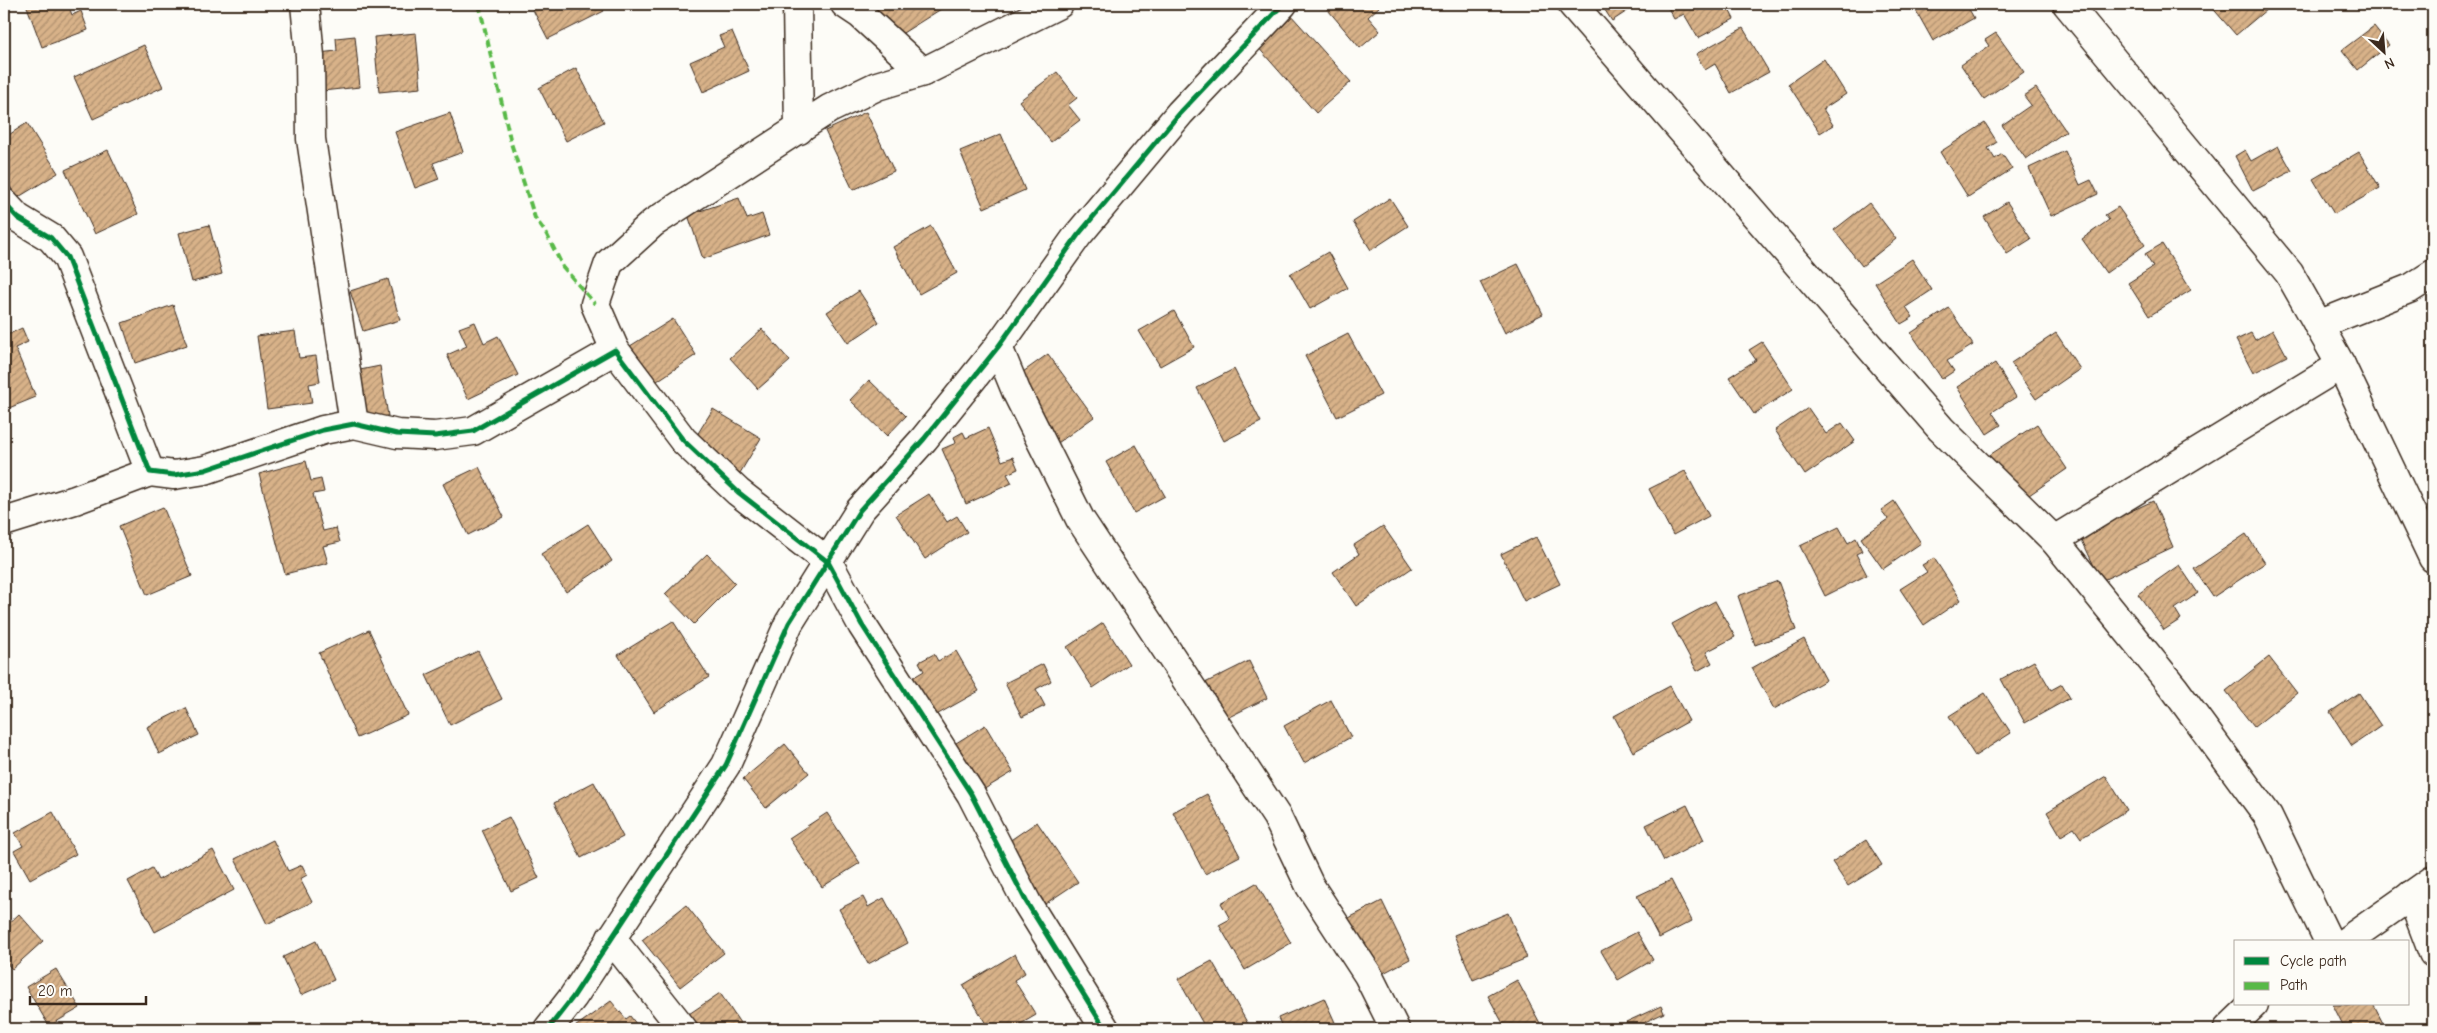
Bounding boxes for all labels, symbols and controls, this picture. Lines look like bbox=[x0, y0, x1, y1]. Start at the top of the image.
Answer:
north arrow bbox=[2360, 28, 2410, 78]
text: N bbox=[2382, 54, 2397, 73]
legend bbox=[2234, 940, 2410, 1006]
text: Cycle path bbox=[2280, 952, 2347, 970]
scale bar bbox=[30, 973, 146, 1005]
text: Path bbox=[2280, 976, 2308, 994]
text: 20 m bbox=[38, 982, 72, 1000]

